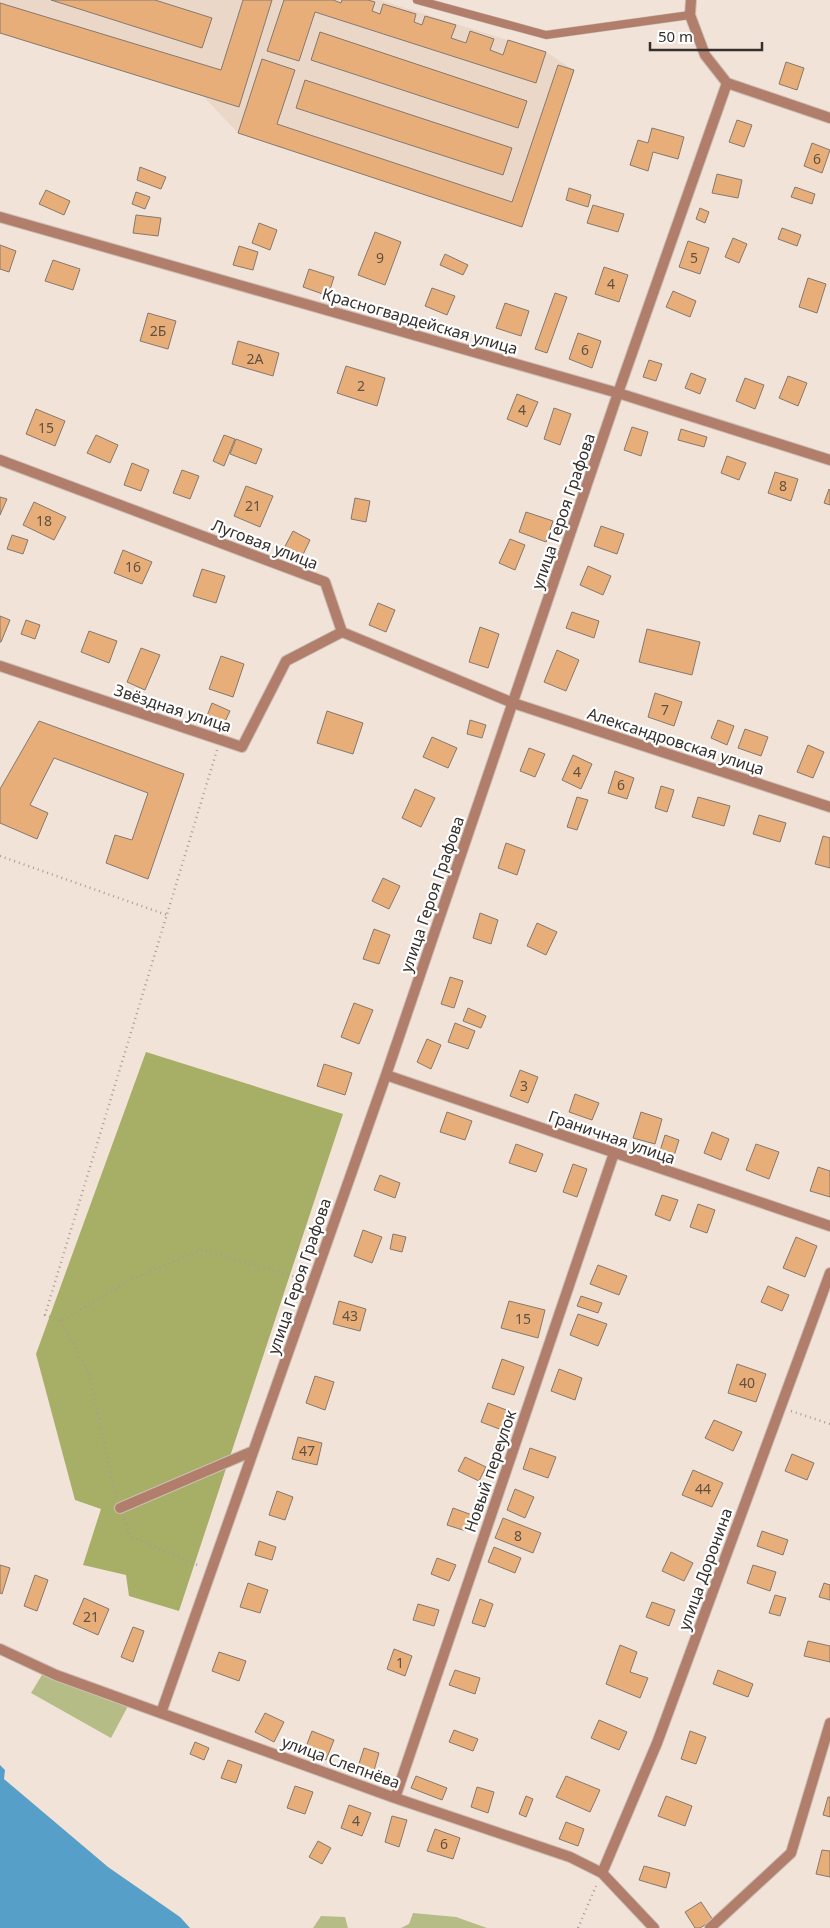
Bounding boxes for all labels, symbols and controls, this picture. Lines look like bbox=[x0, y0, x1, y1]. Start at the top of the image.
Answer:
scale bar bbox=[650, 20, 762, 52]
text: 50 m bbox=[658, 26, 693, 46]
house number: 6 bbox=[813, 149, 821, 168]
house number: 9 bbox=[376, 248, 384, 267]
house number: 5 bbox=[690, 248, 698, 267]
house number: 4 bbox=[607, 274, 615, 293]
street label: Красногвардейская улица bbox=[320, 283, 520, 359]
house number: 2Б bbox=[150, 321, 166, 340]
house number: 6 bbox=[581, 340, 589, 359]
house number: 2А bbox=[247, 349, 264, 368]
house number: 2 bbox=[357, 376, 365, 395]
house number: 4 bbox=[518, 400, 526, 419]
house number: 15 bbox=[38, 418, 54, 437]
street label: улица Героя Графова bbox=[526, 430, 600, 592]
house number: 8 bbox=[779, 476, 787, 495]
house number: 21 bbox=[245, 496, 261, 515]
house number: 18 bbox=[36, 511, 52, 530]
street label: Луговая улица bbox=[209, 514, 321, 574]
house number: 16 bbox=[125, 557, 141, 576]
street label: Звёздная улица bbox=[112, 679, 234, 737]
house number: 7 bbox=[661, 700, 669, 719]
street label: Александровская улица bbox=[585, 702, 767, 780]
house number: 4 bbox=[573, 762, 581, 781]
house number: 6 bbox=[617, 775, 625, 794]
street label: улица Героя Графова bbox=[395, 813, 469, 975]
house number: 3 bbox=[520, 1076, 528, 1095]
street label: Граничная улица bbox=[546, 1105, 678, 1169]
street label: улица Героя Графова bbox=[262, 1195, 336, 1357]
house number: 43 bbox=[342, 1306, 358, 1325]
house number: 15 bbox=[515, 1309, 531, 1328]
house number: 40 bbox=[739, 1373, 755, 1392]
street label: Новый переулок bbox=[459, 1406, 521, 1535]
house number: 47 bbox=[299, 1441, 315, 1460]
house number: 44 bbox=[695, 1479, 711, 1498]
street label: улица Доронина bbox=[673, 1505, 737, 1633]
house number: 8 bbox=[514, 1526, 522, 1545]
house number: 21 bbox=[83, 1607, 99, 1626]
house number: 1 bbox=[396, 1653, 404, 1672]
street label: улица Слепнёва bbox=[279, 1730, 403, 1794]
house number: 4 bbox=[352, 1811, 360, 1830]
house number: 6 bbox=[440, 1834, 448, 1853]

